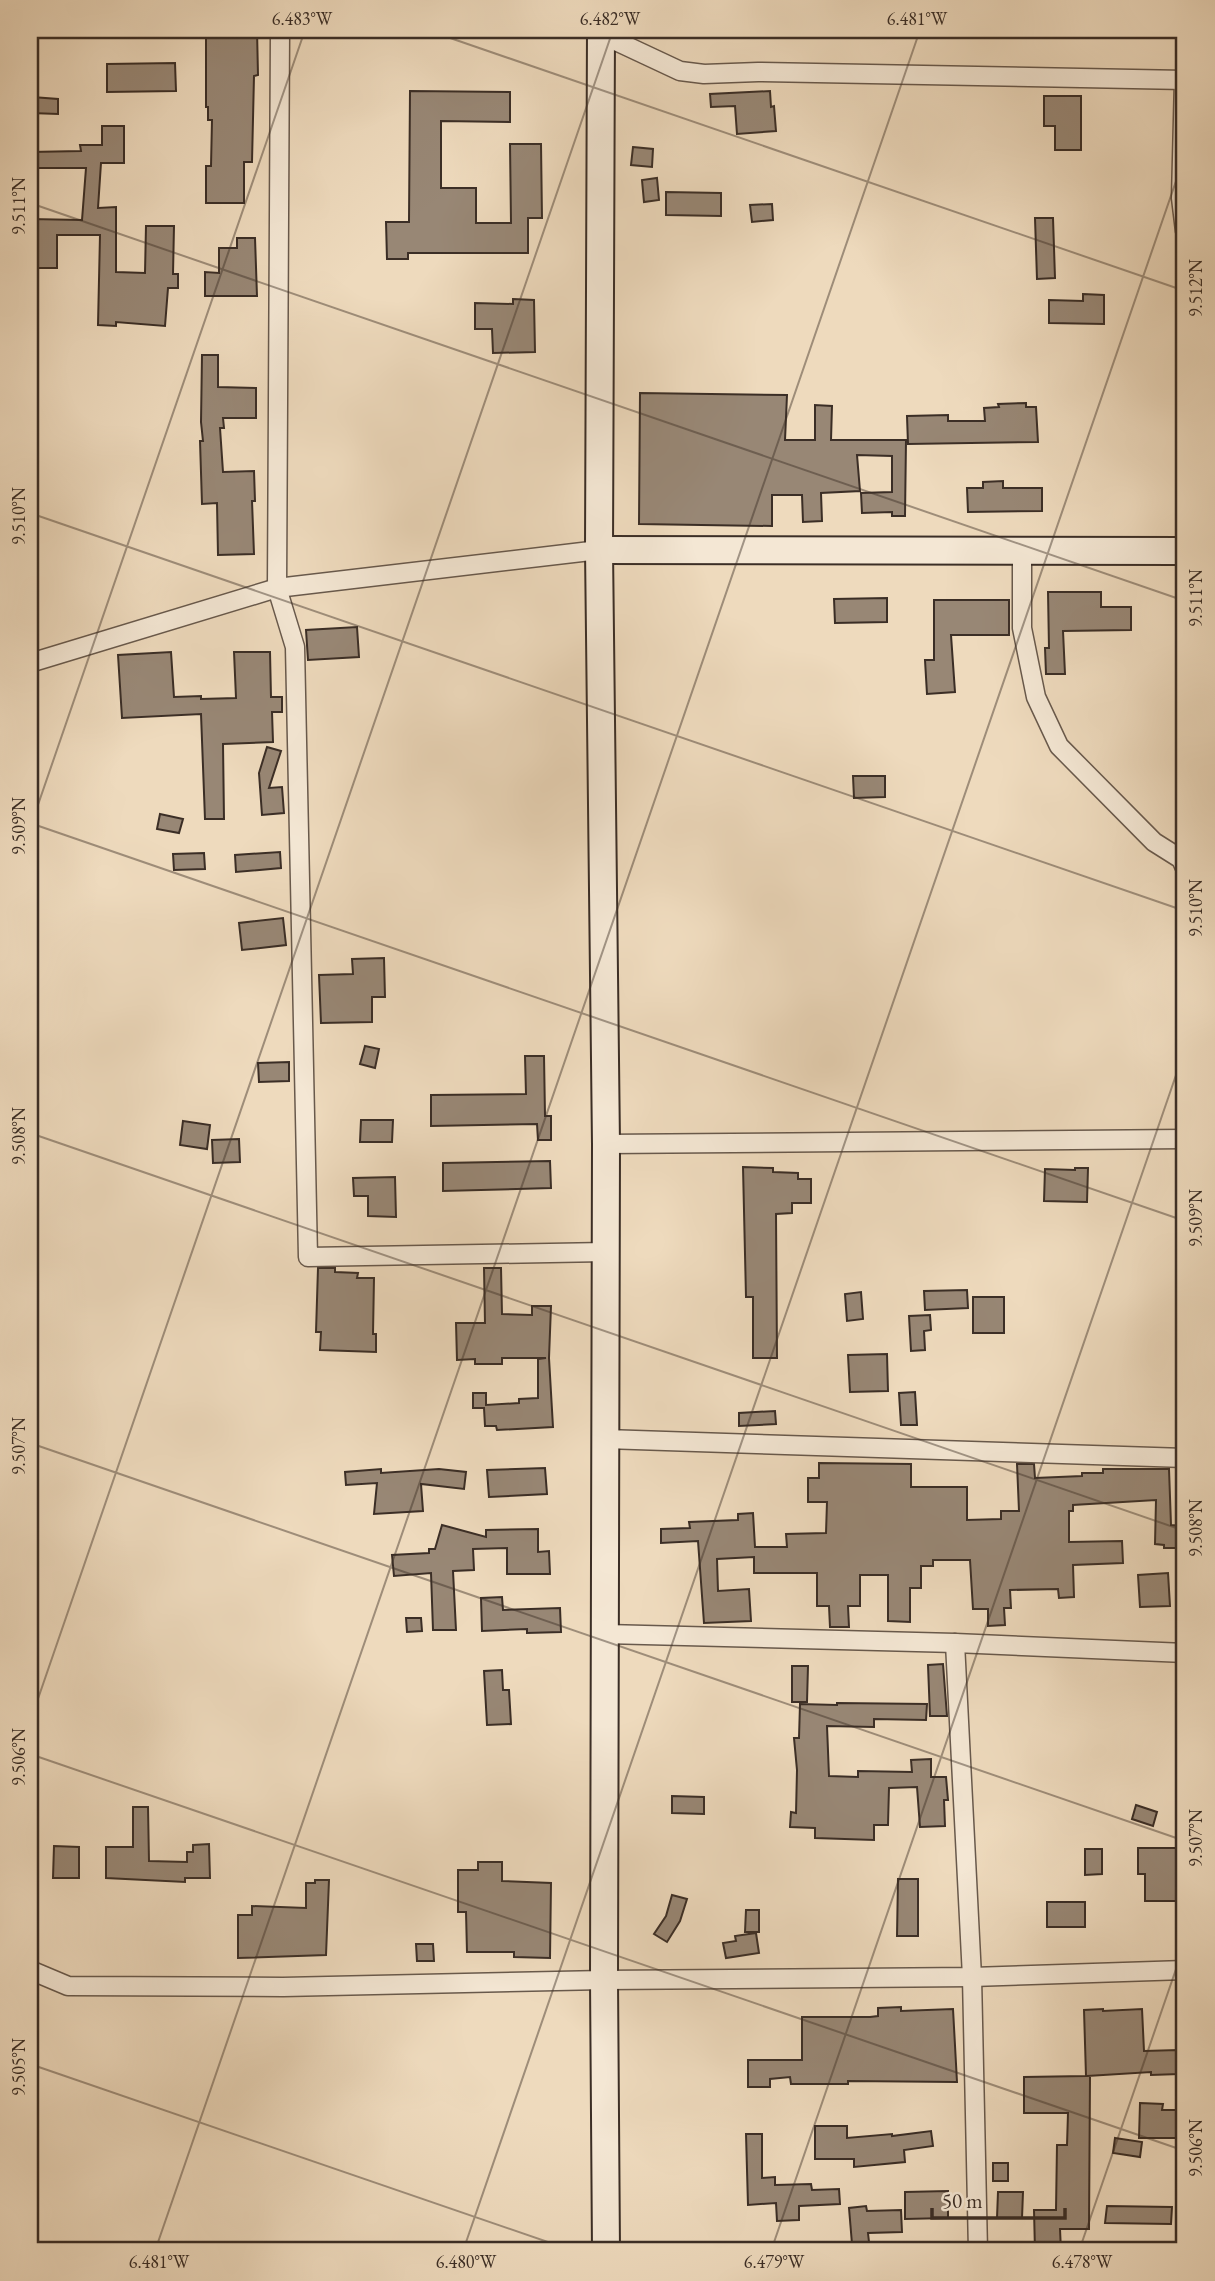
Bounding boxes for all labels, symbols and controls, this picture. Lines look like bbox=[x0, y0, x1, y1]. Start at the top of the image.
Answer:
text: 6.483°W bbox=[272, 7, 333, 30]
text: 6.482°W bbox=[580, 7, 641, 30]
text: 6.481°W bbox=[887, 7, 948, 30]
text: 9.511°N bbox=[7, 176, 30, 235]
text: 9.512°N bbox=[1184, 258, 1207, 317]
text: 9.510°N bbox=[7, 486, 30, 545]
text: 9.511°N bbox=[1184, 568, 1207, 627]
text: 9.509°N bbox=[7, 796, 30, 855]
text: 9.510°N bbox=[1184, 878, 1207, 937]
text: 9.508°N bbox=[7, 1106, 30, 1165]
text: 9.509°N bbox=[1184, 1188, 1207, 1247]
text: 9.507°N bbox=[7, 1416, 30, 1475]
text: 9.508°N bbox=[1184, 1498, 1207, 1557]
text: 9.506°N bbox=[7, 1727, 30, 1786]
text: 9.507°N bbox=[1184, 1808, 1207, 1867]
text: 9.505°N bbox=[7, 2037, 30, 2096]
text: 9.506°N bbox=[1184, 2118, 1207, 2177]
scale bar bbox=[932, 2176, 1064, 2220]
text: 50 m bbox=[942, 2187, 983, 2214]
text: 6.481°W bbox=[129, 2250, 190, 2273]
text: 6.480°W bbox=[436, 2250, 497, 2273]
text: 6.479°W bbox=[744, 2250, 805, 2273]
text: 6.478°W bbox=[1052, 2250, 1113, 2273]

